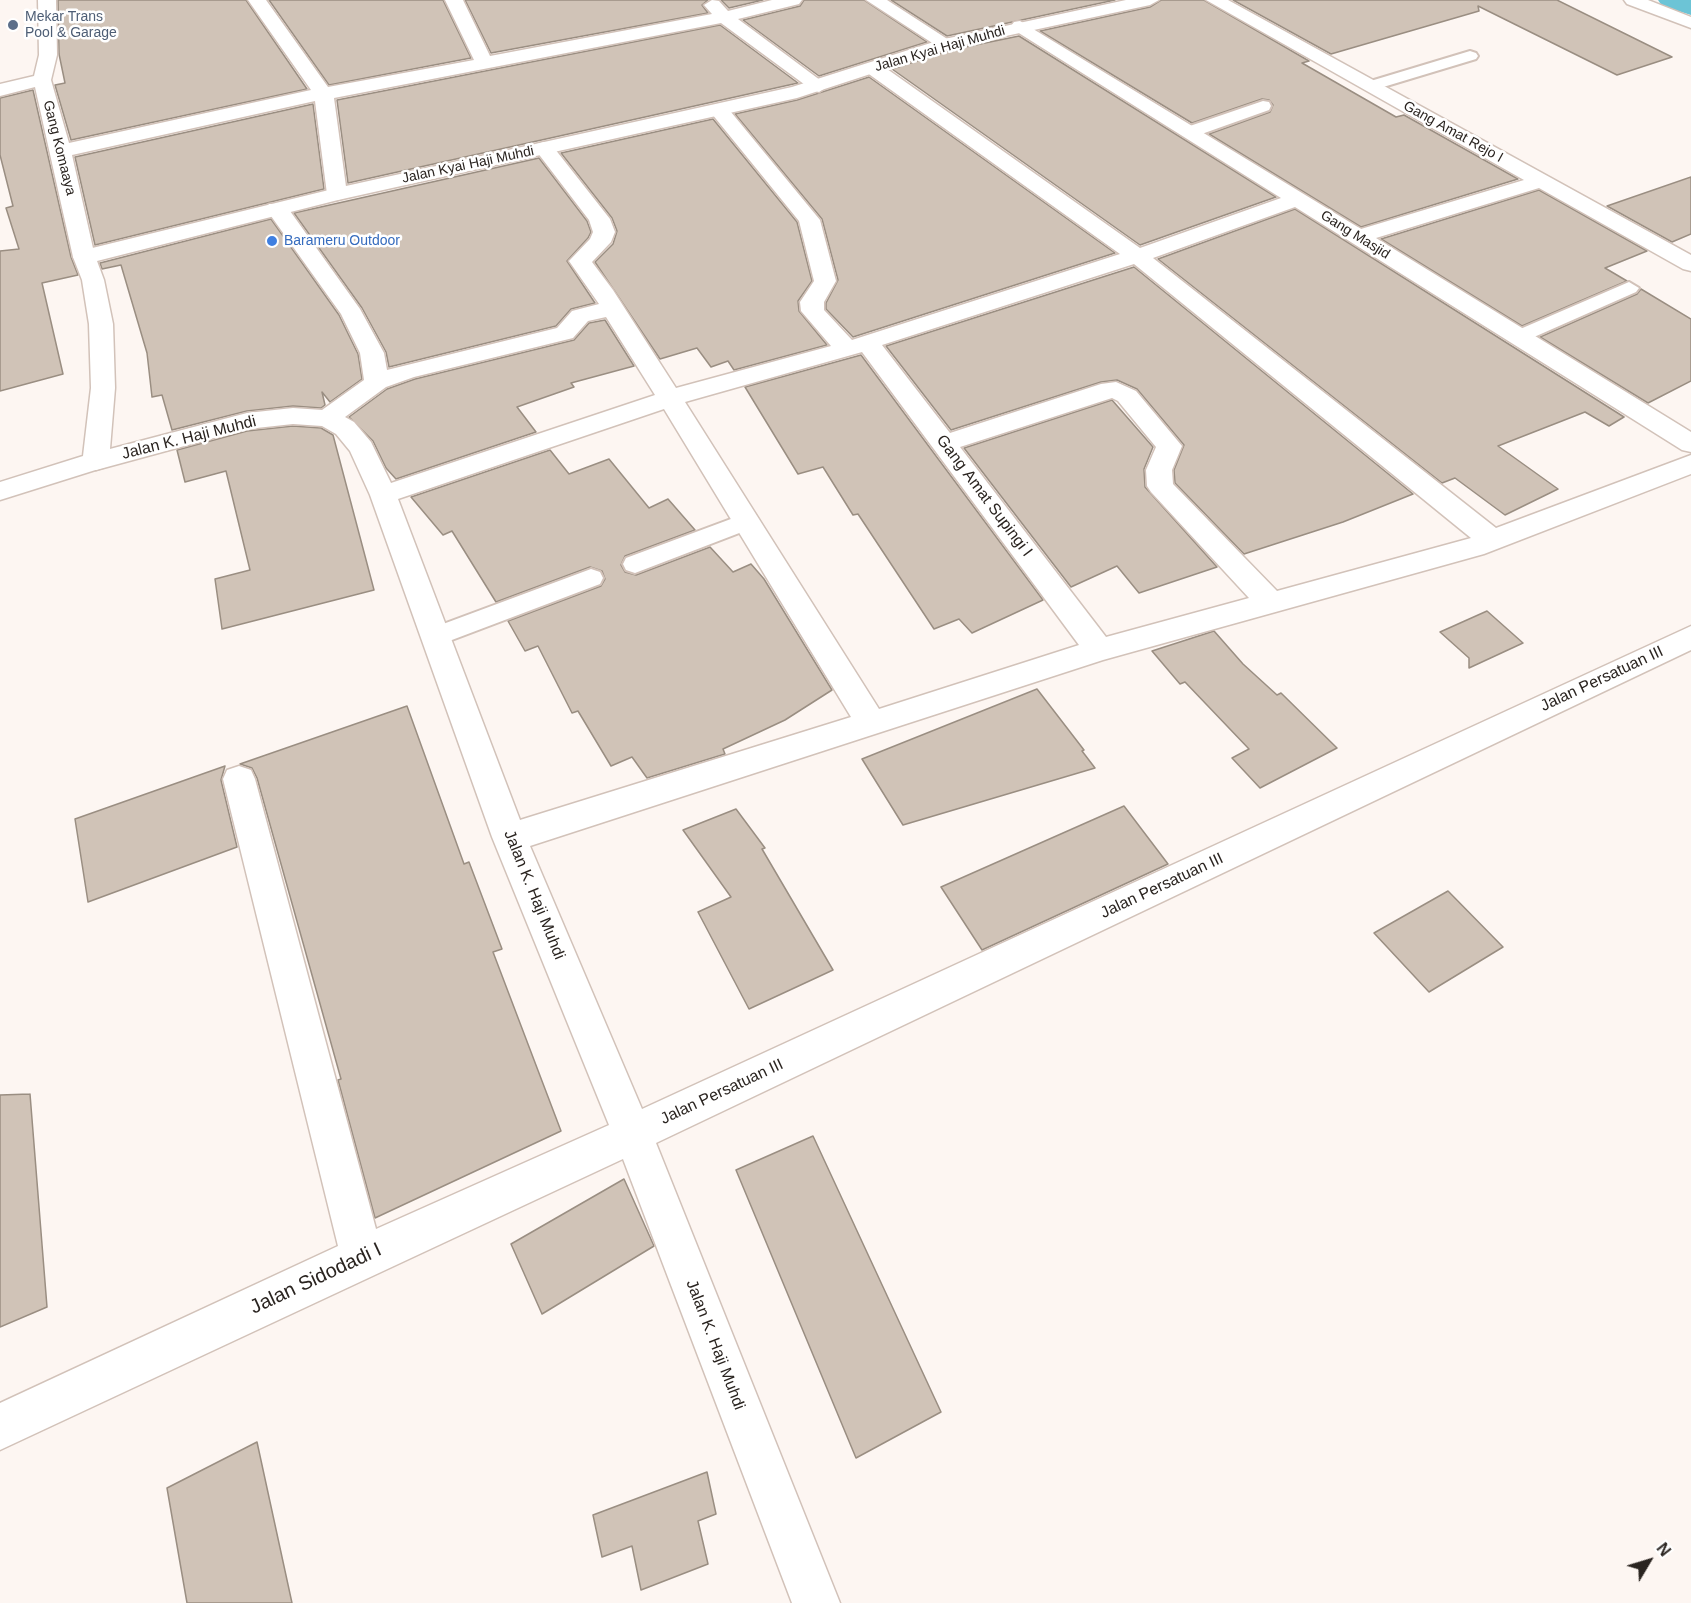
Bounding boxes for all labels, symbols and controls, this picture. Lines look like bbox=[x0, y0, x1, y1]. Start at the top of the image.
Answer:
place label: Mekar Trans Pool & Garage bbox=[25, 9, 117, 42]
marker: Mekar Trans Pool & Garage bbox=[6, 18, 20, 32]
street label: Jalan Kyai Haji Muhdi bbox=[873, 22, 1007, 76]
street label: Gang Amat Rejo I bbox=[1400, 98, 1506, 166]
street label: Gang Komaaya bbox=[39, 99, 79, 197]
street label: Jalan Kyai Haji Muhdi bbox=[400, 143, 536, 187]
street label: Gang Masjid bbox=[1317, 207, 1393, 263]
place label: Barameru Outdoor bbox=[284, 233, 400, 249]
marker: Barameru Outdoor bbox=[265, 234, 279, 248]
street label: Jalan K. Haji Muhdi bbox=[120, 412, 258, 464]
street label: Gang Amat Supingi I bbox=[932, 431, 1036, 561]
street label: Jalan Persatuan III bbox=[1537, 642, 1667, 716]
street label: Jalan K. Haji Muhdi bbox=[499, 828, 569, 962]
street label: Jalan Persatuan III bbox=[1097, 849, 1227, 923]
street label: Jalan Persatuan III bbox=[657, 1055, 787, 1129]
street label: Jalan Sidodadi I bbox=[246, 1238, 386, 1320]
street label: Jalan K. Haji Muhdi bbox=[681, 1277, 749, 1413]
north arrow bbox=[1619, 1531, 1679, 1591]
text: N bbox=[1653, 1540, 1674, 1559]

